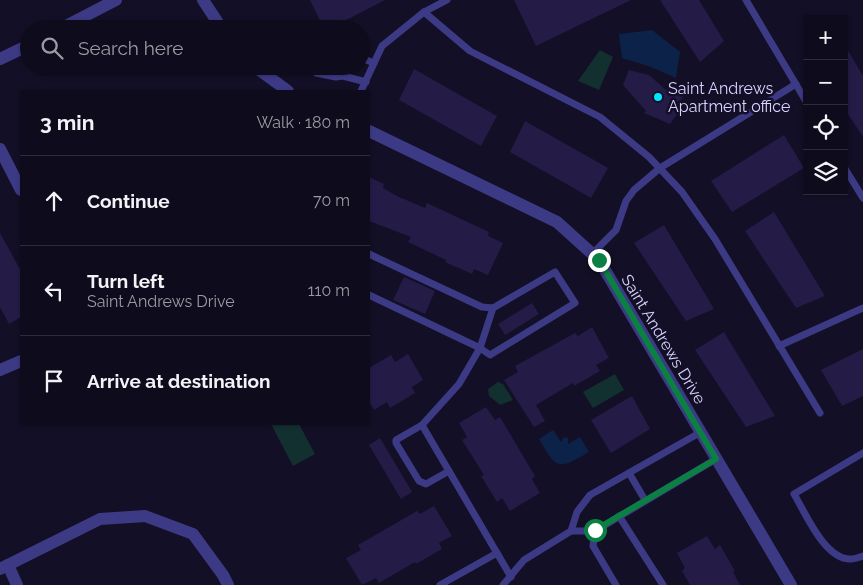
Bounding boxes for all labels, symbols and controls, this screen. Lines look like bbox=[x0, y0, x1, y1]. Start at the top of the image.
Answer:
map controls bbox=[803, 15, 848, 195]
button: + bbox=[803, 15, 848, 60]
search box bbox=[20, 20, 370, 75]
icon: search bbox=[38, 34, 66, 62]
text: Search here bbox=[78, 37, 184, 59]
button: − bbox=[803, 60, 848, 105]
place label: Saint Andrews Apartment office bbox=[668, 79, 790, 116]
marker: Saint Andrews Apartment office bbox=[652, 91, 664, 103]
button: locate bbox=[803, 105, 848, 150]
text: 3 min bbox=[40, 110, 94, 135]
text: Walk · 180 m bbox=[256, 113, 350, 132]
button: layers bbox=[803, 150, 848, 195]
icon: ahead bbox=[40, 187, 68, 215]
text: Continue bbox=[87, 190, 170, 212]
text: 70 m bbox=[313, 191, 350, 210]
route end bbox=[588, 249, 611, 272]
text: Turn left bbox=[87, 270, 164, 292]
street label: Saint Andrews Drive bbox=[617, 271, 710, 407]
icon: left bbox=[40, 277, 68, 305]
text: 110 m bbox=[308, 281, 350, 300]
text: Saint Andrews Drive bbox=[87, 292, 235, 311]
icon: arrive bbox=[40, 367, 68, 395]
text: Arrive at destination bbox=[87, 370, 271, 392]
route start bbox=[584, 519, 607, 542]

